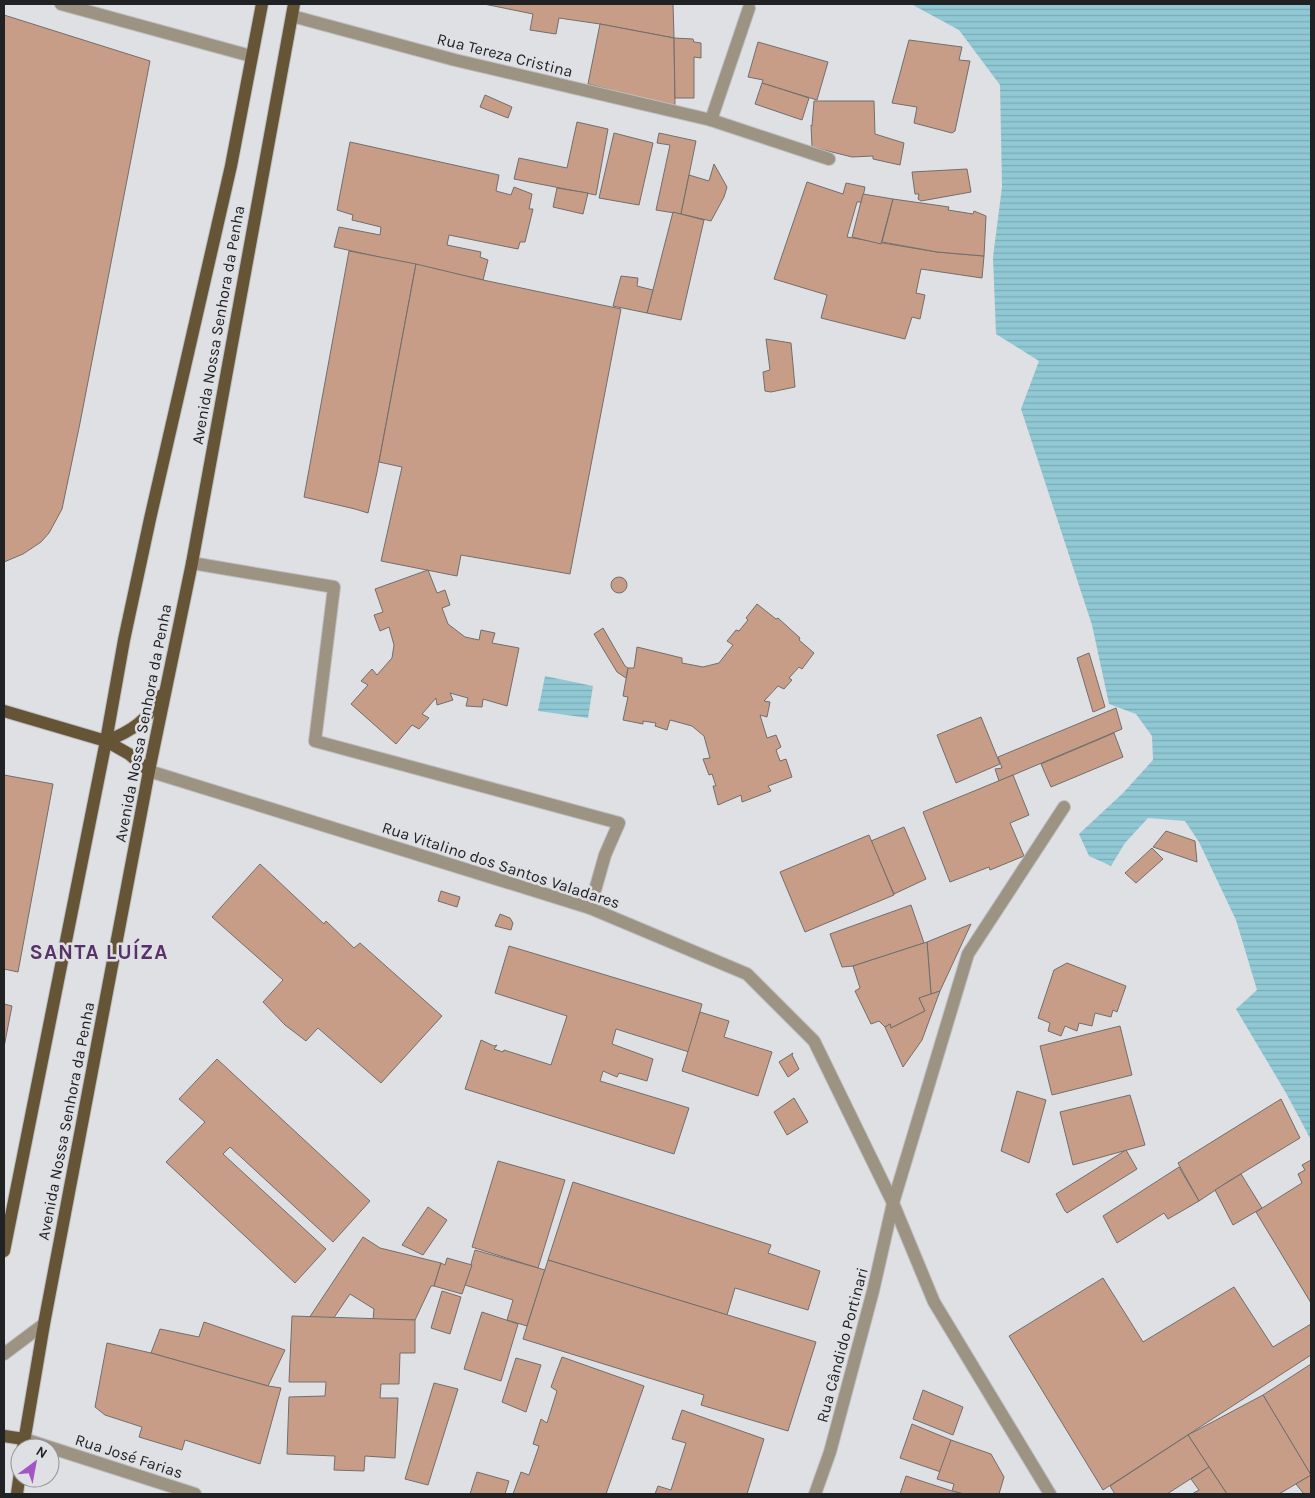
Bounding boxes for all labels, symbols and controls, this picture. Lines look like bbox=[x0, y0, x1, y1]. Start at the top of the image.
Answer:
street label: Rua Tereza Cristina bbox=[435, 29, 575, 81]
street label: Avenida Nossa Senhora da Penha bbox=[188, 204, 248, 446]
street label: Avenida Nossa Senhora da Penha bbox=[111, 602, 175, 844]
street label: Rua Vitalino dos Santos Valadares bbox=[380, 817, 622, 913]
district label: SANTA LUÍZA bbox=[30, 938, 168, 964]
street label: Avenida Nossa Senhora da Penha bbox=[34, 1000, 98, 1242]
street label: Rua Cândido Portinari bbox=[812, 1265, 872, 1425]
street label: Rua José Farias bbox=[73, 1430, 185, 1482]
north arrow bbox=[10, 1438, 60, 1488]
text: N bbox=[33, 1443, 50, 1462]

